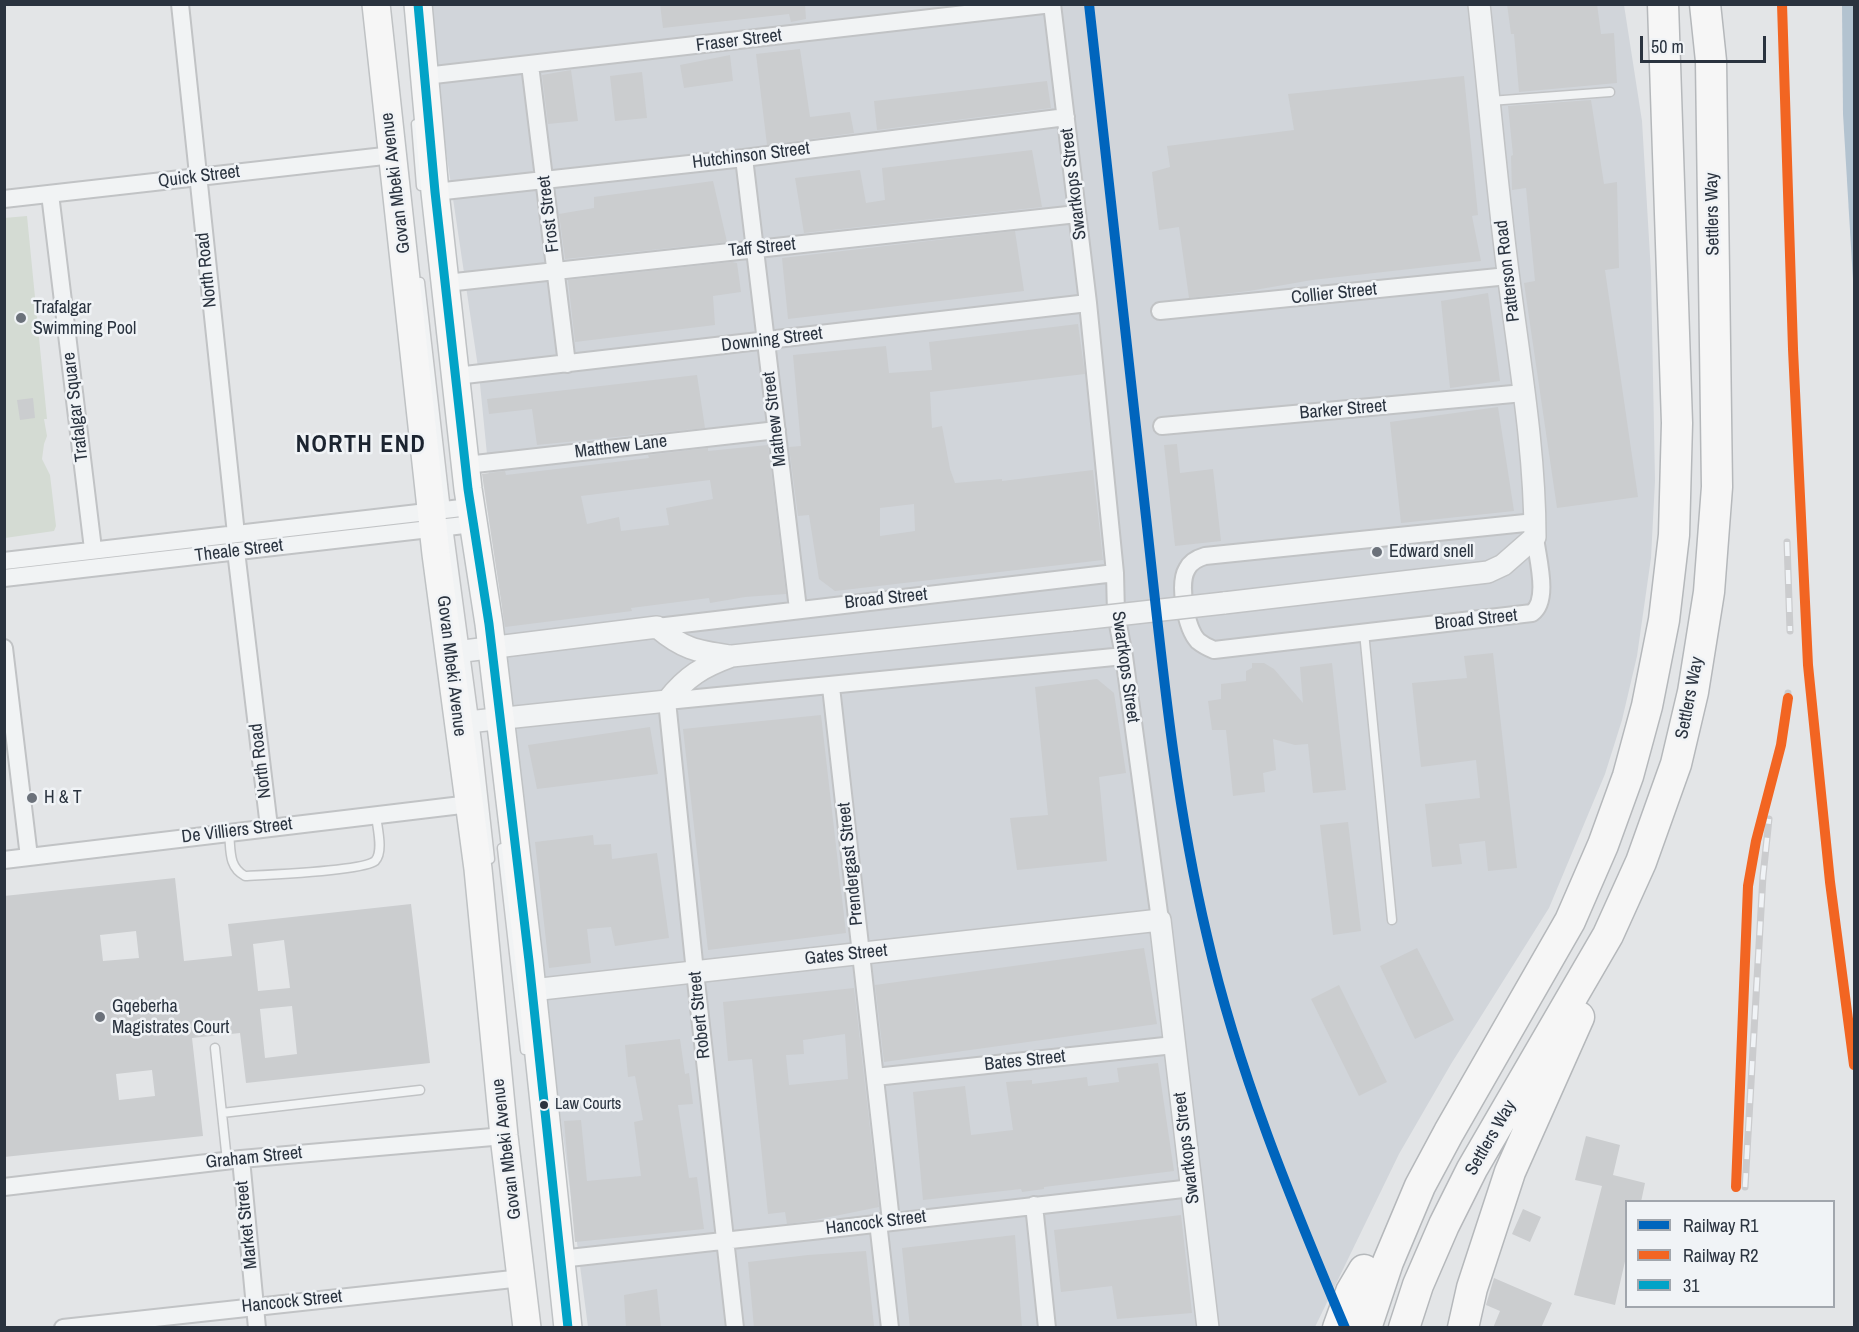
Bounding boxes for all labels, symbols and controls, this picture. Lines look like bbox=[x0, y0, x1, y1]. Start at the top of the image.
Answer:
scale bar bbox=[1643, 24, 1769, 62]
street label: Fraser Street bbox=[695, 25, 783, 57]
text: 50 m bbox=[1651, 34, 1684, 59]
street label: Govan Mbeki Avenue bbox=[377, 111, 415, 255]
street label: Swartkops Street bbox=[1056, 127, 1092, 241]
street label: Hutchinson Street bbox=[691, 138, 811, 174]
street label: Quick Street bbox=[157, 161, 241, 193]
street label: Settlers Way bbox=[1701, 172, 1725, 256]
street label: Frost Street bbox=[534, 174, 564, 254]
street label: Patterson Road bbox=[1491, 219, 1525, 323]
street label: North Road bbox=[192, 231, 222, 309]
street label: Taff Street bbox=[727, 234, 797, 262]
street label: Collier Street bbox=[1290, 279, 1378, 309]
place label: Trafalgar Swimming Pool bbox=[33, 297, 136, 340]
marker: Trafalgar Swimming Pool bbox=[14, 311, 28, 325]
street label: Downing Street bbox=[720, 323, 824, 357]
street label: Trafalgar Square bbox=[59, 351, 93, 463]
street label: Mathew Street bbox=[758, 370, 792, 468]
street label: Barker Street bbox=[1299, 395, 1387, 425]
street label: Matthew Lane bbox=[574, 431, 668, 463]
district label: NORTH END bbox=[296, 432, 426, 460]
street label: Theale Street bbox=[194, 535, 284, 567]
place label: Edward snell bbox=[1389, 541, 1473, 563]
marker: Edward snell bbox=[1370, 545, 1384, 559]
street label: Broad Street bbox=[844, 584, 928, 614]
street label: Govan Mbeki Avenue bbox=[432, 594, 470, 738]
street label: Broad Street bbox=[1434, 605, 1518, 635]
street label: Swartkops Street bbox=[1106, 610, 1144, 724]
street label: Settlers Way bbox=[1671, 655, 1709, 741]
street label: North Road bbox=[246, 722, 276, 800]
place label: H & T bbox=[44, 787, 82, 809]
marker: H & T bbox=[25, 791, 39, 805]
street label: Prendergast Street bbox=[834, 801, 868, 927]
street label: De Villiers Street bbox=[180, 813, 294, 849]
street label: Gates Street bbox=[804, 940, 888, 970]
street label: Robert Street bbox=[685, 970, 715, 1060]
place label: Gqeberha Magistrates Court bbox=[112, 996, 229, 1038]
marker: Gqeberha Magistrates Court bbox=[93, 1010, 107, 1024]
street label: Bates Street bbox=[983, 1046, 1067, 1076]
street label: Govan Mbeki Avenue bbox=[488, 1077, 526, 1221]
street label: Swartkops Street bbox=[1169, 1091, 1205, 1205]
place label: Law Courts bbox=[555, 1095, 621, 1115]
street label: Settlers Way bbox=[1461, 1097, 1521, 1179]
marker: Law Courts bbox=[538, 1099, 550, 1111]
street label: Graham Street bbox=[205, 1142, 303, 1174]
street label: Market Street bbox=[232, 1180, 262, 1270]
legend bbox=[1625, 1200, 1835, 1308]
street label: Hancock Street bbox=[825, 1206, 927, 1240]
text: Railway R1 bbox=[1683, 1213, 1758, 1238]
text: Railway R2 bbox=[1683, 1243, 1758, 1268]
text: 31 bbox=[1683, 1273, 1699, 1298]
street label: Hancock Street bbox=[241, 1286, 343, 1318]

